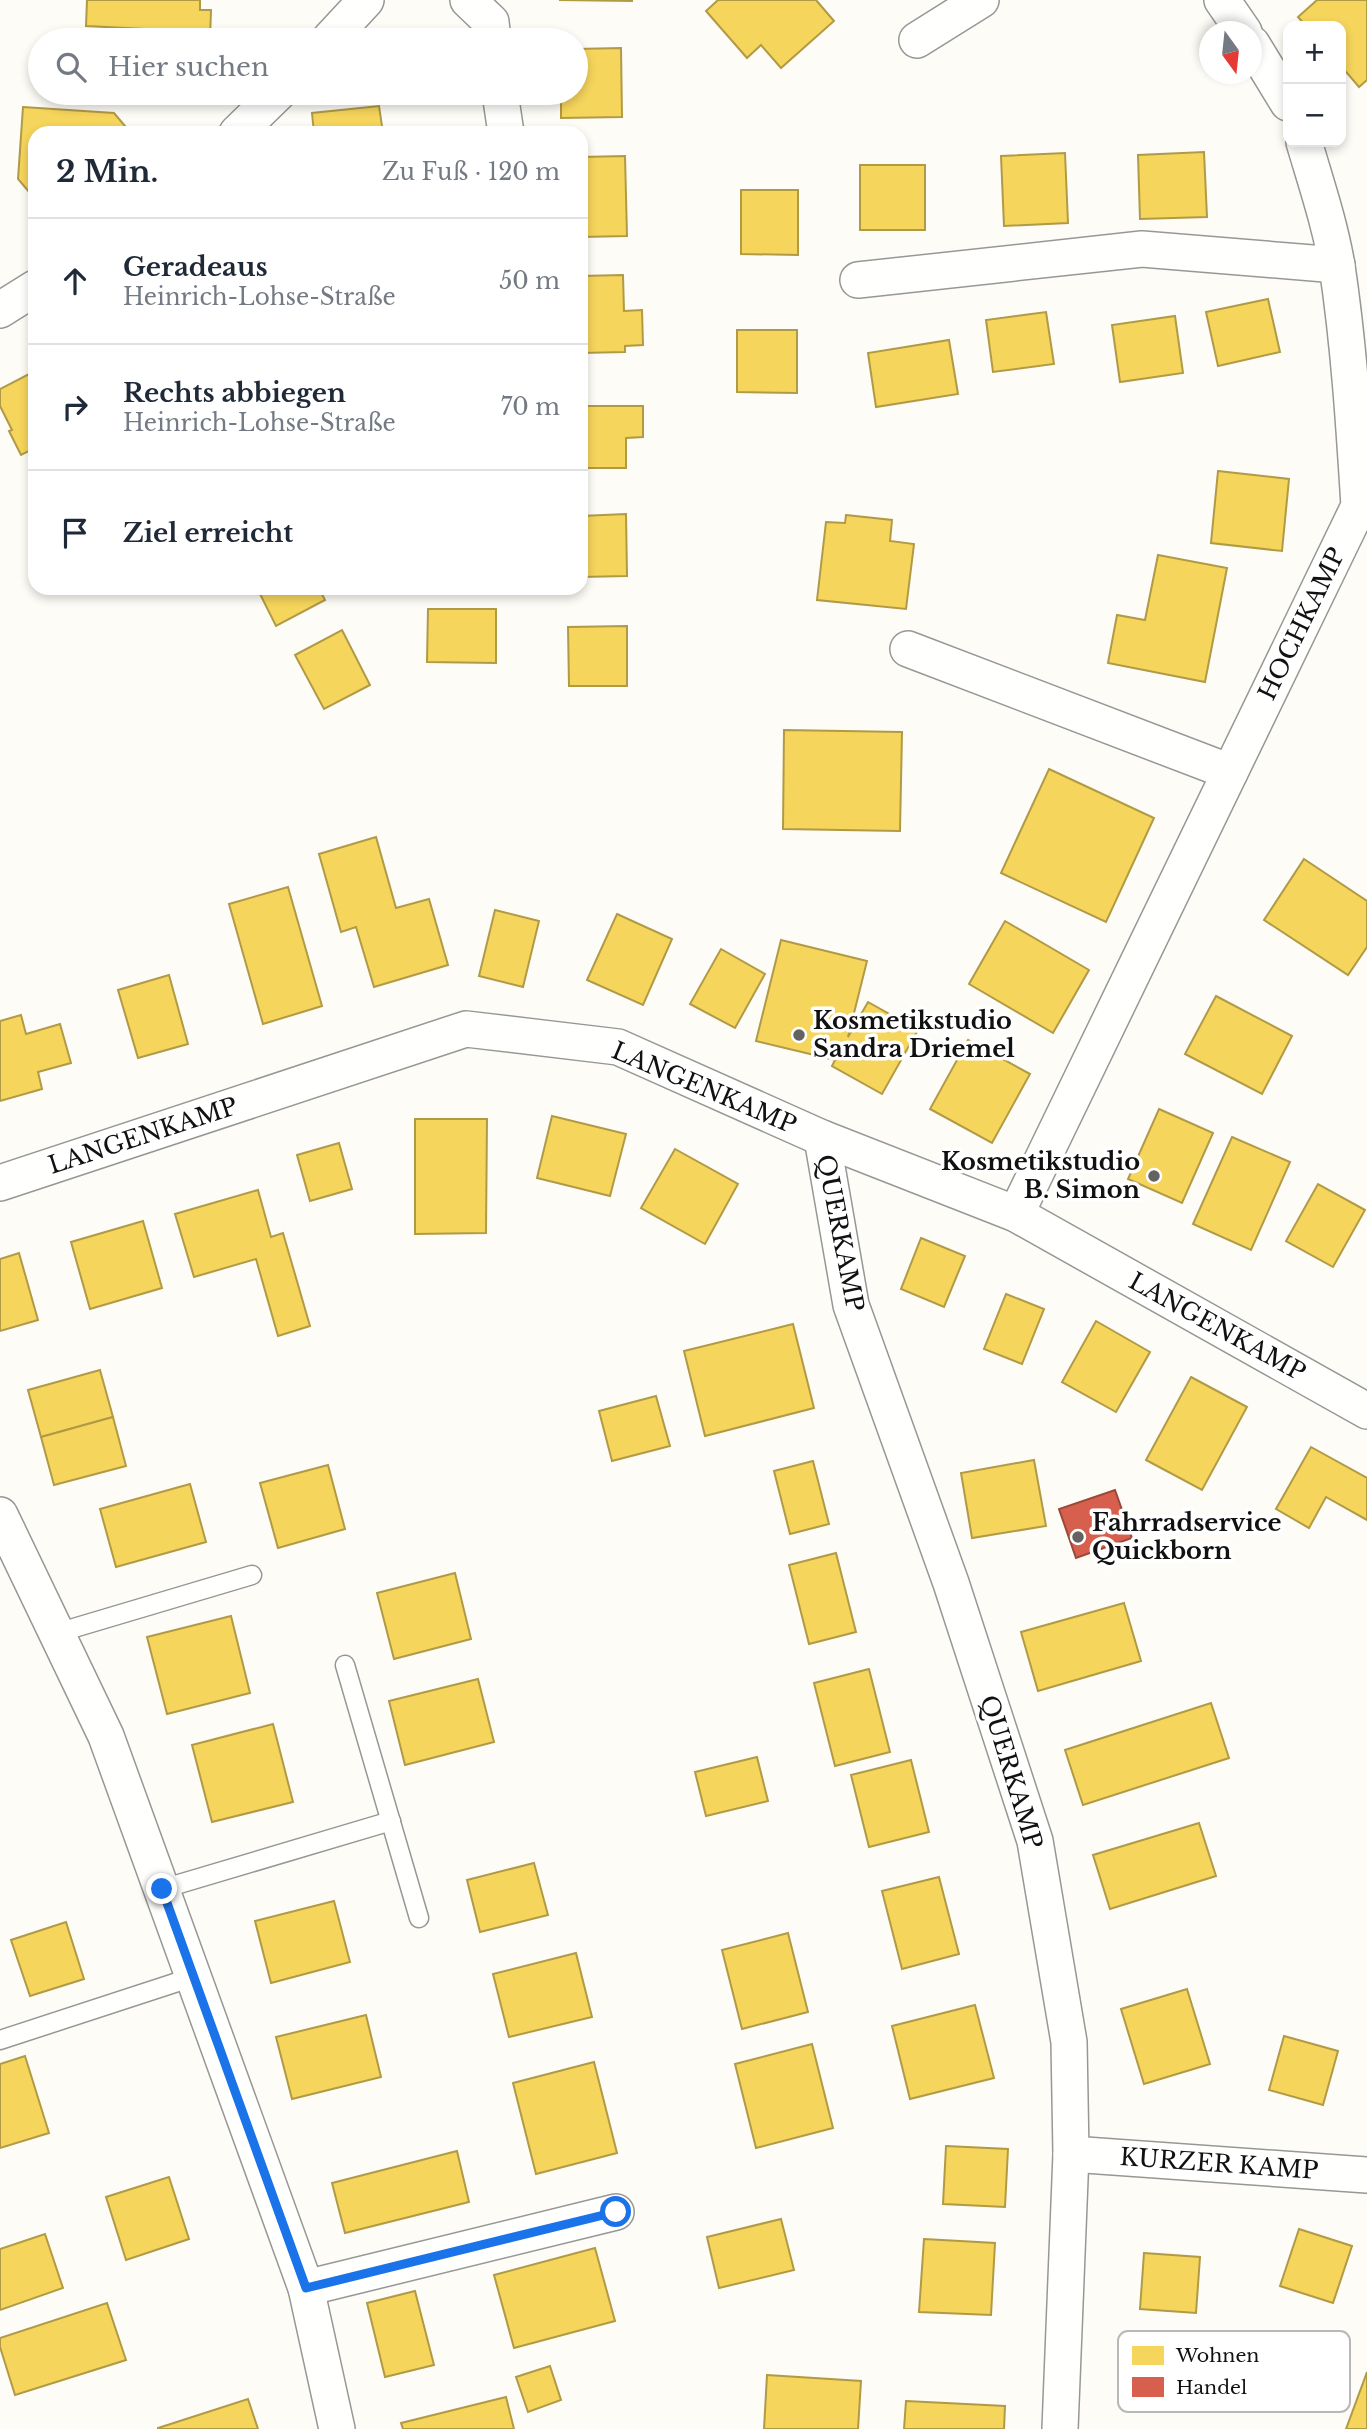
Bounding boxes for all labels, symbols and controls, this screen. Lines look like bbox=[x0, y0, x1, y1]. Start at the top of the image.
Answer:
north arrow bbox=[1199, 21, 1262, 84]
map controls bbox=[1283, 21, 1346, 147]
button: + bbox=[1283, 21, 1346, 84]
search box bbox=[28, 28, 588, 105]
icon: search bbox=[52, 48, 90, 86]
text: Hier suchen bbox=[108, 51, 269, 83]
button: − bbox=[1283, 84, 1346, 147]
text: 2 Min. bbox=[56, 153, 158, 190]
text: Zu Fuß · 120 m bbox=[382, 158, 560, 186]
text: Geradeaus bbox=[123, 251, 268, 283]
icon: ahead bbox=[56, 262, 94, 300]
text: 50 m bbox=[499, 267, 560, 295]
text: Heinrich-Lohse-Straße bbox=[123, 283, 396, 311]
text: Rechts abbiegen bbox=[123, 377, 346, 409]
icon: right bbox=[56, 388, 94, 426]
text: 70 m bbox=[501, 393, 560, 421]
text: Heinrich-Lohse-Straße bbox=[123, 409, 396, 437]
icon: arrive bbox=[56, 514, 94, 552]
text: Ziel erreicht bbox=[123, 517, 293, 549]
street label: HOCHKAMP bbox=[1252, 543, 1351, 705]
place label: Kosmetikstudio Sandra Driemel bbox=[813, 1006, 1015, 1063]
marker: Kosmetikstudio Sandra Driemel bbox=[791, 1027, 807, 1043]
street label: LANGENKAMP bbox=[608, 1036, 801, 1139]
street label: LANGENKAMP bbox=[45, 1091, 241, 1180]
place label: Kosmetikstudio B. Simon bbox=[941, 1147, 1141, 1204]
street label: QUERKAMP bbox=[811, 1152, 870, 1314]
marker: Kosmetikstudio B. Simon bbox=[1146, 1168, 1162, 1184]
street label: LANGENKAMP bbox=[1124, 1266, 1311, 1387]
place label: Fahrradservice Quickborn bbox=[1092, 1508, 1282, 1565]
marker: Fahrradservice Quickborn bbox=[1070, 1529, 1086, 1545]
street label: QUERKAMP bbox=[974, 1691, 1049, 1852]
route end bbox=[146, 1873, 177, 1904]
street label: KURZER KAMP bbox=[1119, 2142, 1319, 2185]
route start bbox=[600, 2196, 631, 2227]
legend bbox=[1118, 2331, 1350, 2412]
text: Wohnen bbox=[1175, 2344, 1259, 2367]
text: Handel bbox=[1176, 2376, 1247, 2399]

